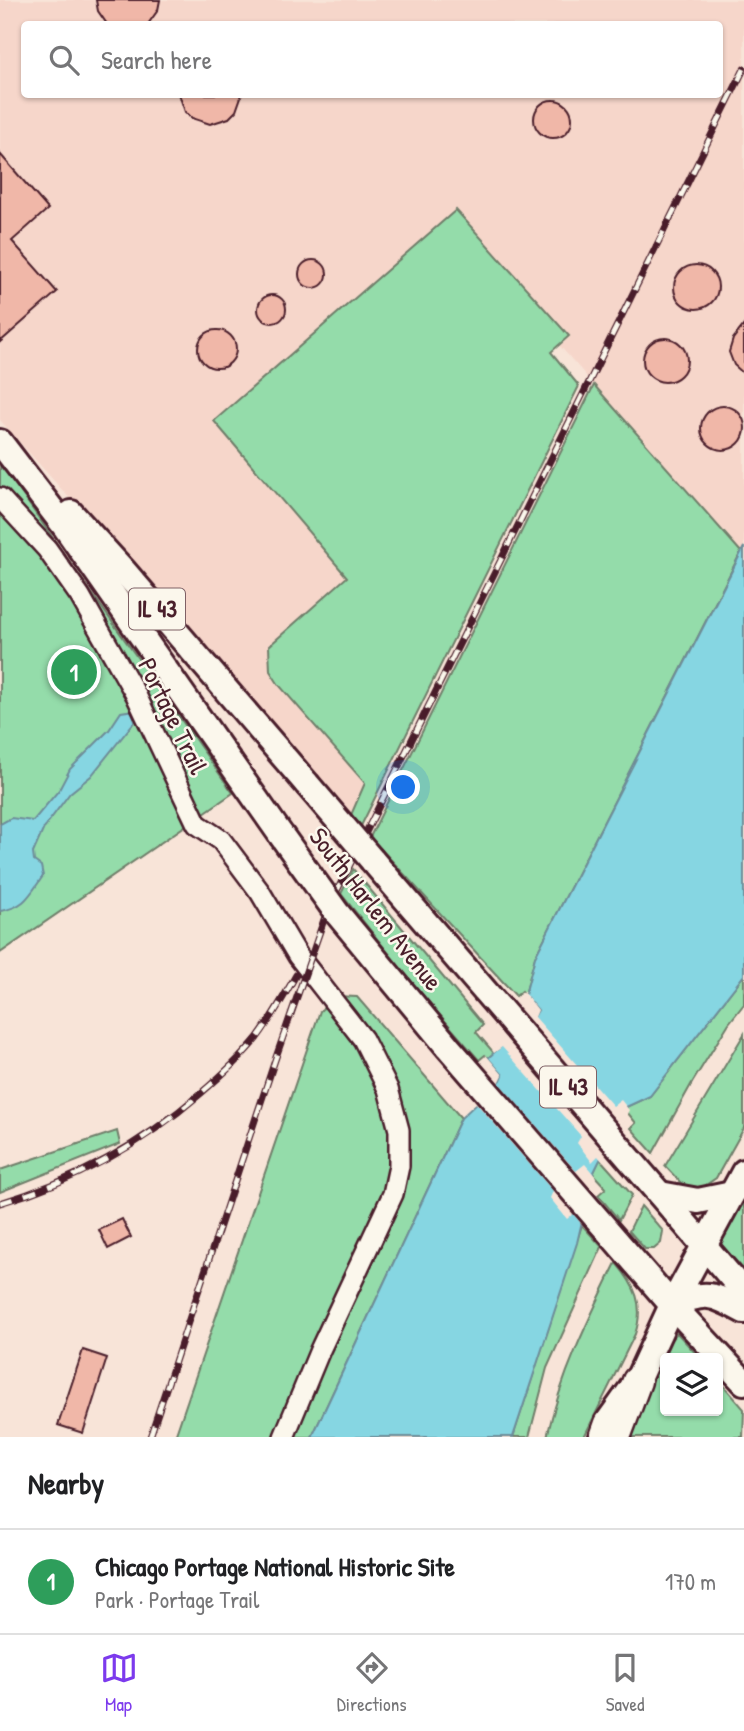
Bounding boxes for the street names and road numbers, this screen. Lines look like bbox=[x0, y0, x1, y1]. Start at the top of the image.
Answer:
road number: IL 43 bbox=[129, 588, 185, 630]
street label: Portage Trail bbox=[130, 652, 217, 780]
street label: South Harlem Avenue bbox=[302, 820, 451, 997]
road number: IL 43 bbox=[540, 1066, 596, 1107]

